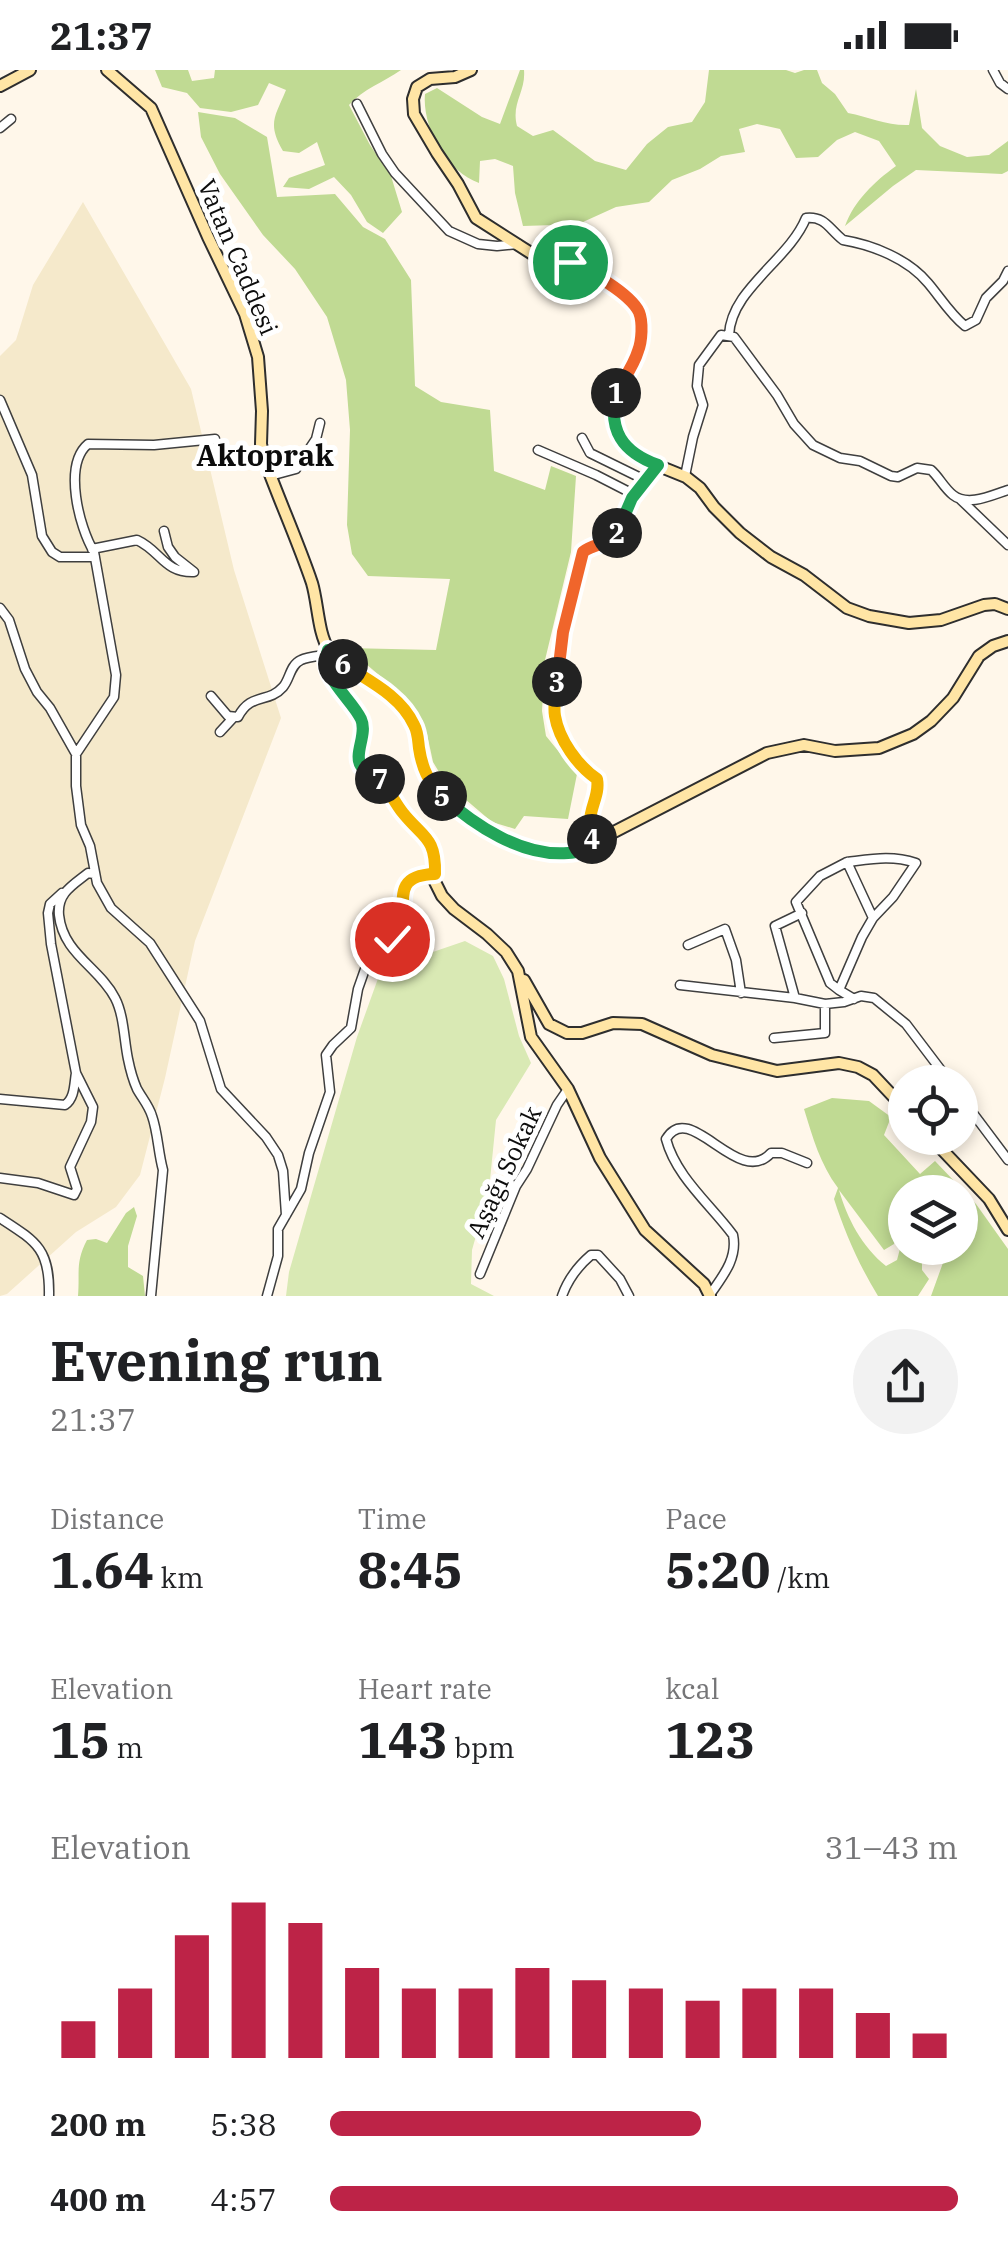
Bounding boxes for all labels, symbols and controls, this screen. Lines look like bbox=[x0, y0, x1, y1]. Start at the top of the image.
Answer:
text: 21:37 bbox=[50, 11, 153, 60]
street label: Vatan Caddesi bbox=[191, 174, 286, 340]
pin bbox=[528, 220, 613, 305]
icon: arrive bbox=[543, 235, 598, 290]
pin: 1 bbox=[591, 368, 641, 418]
text: 1 bbox=[608, 374, 624, 411]
district label: Aktoprak bbox=[196, 435, 334, 474]
pin: 2 bbox=[592, 508, 642, 558]
text: 2 bbox=[609, 514, 625, 551]
pin: 6 bbox=[318, 639, 368, 689]
text: 6 bbox=[335, 645, 351, 682]
pin: 3 bbox=[532, 657, 582, 707]
text: 3 bbox=[549, 663, 565, 700]
pin: 7 bbox=[355, 754, 405, 804]
text: 7 bbox=[372, 760, 388, 797]
pin: 5 bbox=[417, 771, 467, 821]
text: 5 bbox=[434, 777, 450, 814]
pin: 4 bbox=[567, 814, 617, 864]
text: 4 bbox=[584, 820, 600, 857]
pin bbox=[350, 897, 435, 982]
icon: check bbox=[365, 912, 420, 967]
map controls bbox=[888, 1065, 978, 1265]
button: locate bbox=[888, 1065, 978, 1155]
street label: Aşağı Sokak bbox=[459, 1100, 549, 1243]
button: layers bbox=[888, 1175, 978, 1265]
text: Evening run bbox=[50, 1325, 383, 1396]
button: share bbox=[853, 1329, 958, 1434]
text: 21:37 bbox=[50, 1398, 136, 1440]
text: Distance bbox=[50, 1500, 164, 1537]
text: Time bbox=[358, 1500, 426, 1537]
text: Pace bbox=[665, 1500, 727, 1537]
text: 1.64 bbox=[50, 1537, 154, 1602]
text: 8:45 bbox=[358, 1537, 463, 1602]
text: 5:20 bbox=[665, 1537, 770, 1602]
text: km bbox=[154, 1559, 204, 1596]
text: /km bbox=[770, 1559, 830, 1596]
text: Elevation bbox=[50, 1670, 173, 1707]
text: Heart rate bbox=[358, 1670, 492, 1707]
text: kcal bbox=[665, 1670, 719, 1707]
text: 15 bbox=[50, 1707, 110, 1772]
text: 143 bbox=[358, 1707, 448, 1772]
text: 123 bbox=[665, 1707, 755, 1772]
text: m bbox=[110, 1729, 143, 1766]
text: bpm bbox=[448, 1729, 515, 1766]
text: Elevation bbox=[50, 1826, 191, 1868]
text: 31–43 m bbox=[824, 1826, 958, 1868]
text: 200 m bbox=[50, 2103, 146, 2145]
text: 5:38 bbox=[210, 2103, 277, 2145]
text: 400 m bbox=[50, 2178, 146, 2220]
text: 4:57 bbox=[210, 2178, 277, 2220]

